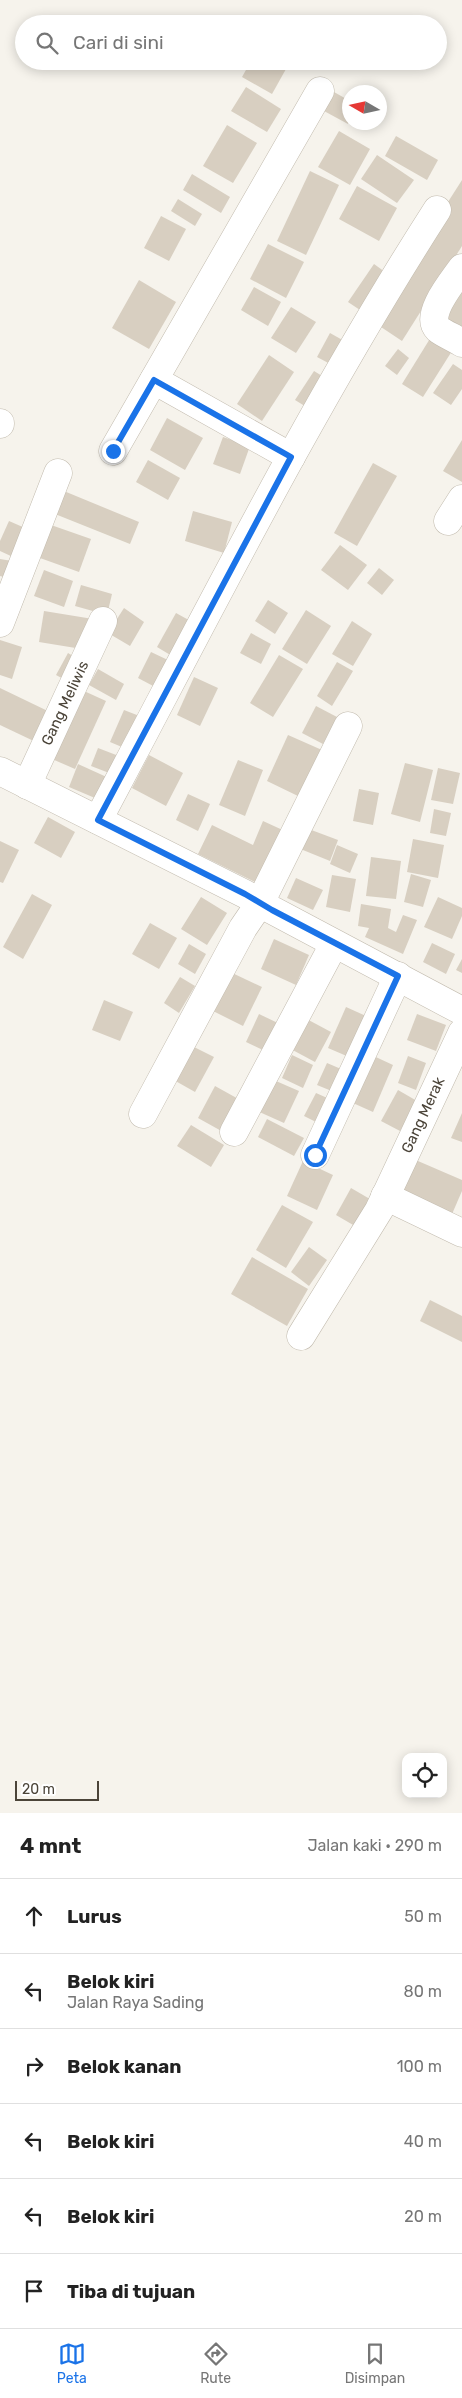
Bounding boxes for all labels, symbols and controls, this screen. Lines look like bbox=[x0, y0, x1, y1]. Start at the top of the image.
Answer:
search box bbox=[15, 15, 447, 70]
icon: search bbox=[33, 29, 61, 57]
text: Cari di sini bbox=[73, 31, 164, 54]
north arrow bbox=[342, 85, 387, 130]
route end bbox=[102, 440, 125, 463]
street label: Gang Meliwis bbox=[38, 658, 93, 748]
street label: Gang Merak bbox=[397, 1074, 449, 1156]
route start bbox=[304, 1144, 327, 1167]
map controls bbox=[402, 1753, 447, 1798]
button: locate bbox=[402, 1753, 447, 1798]
scale bar bbox=[15, 1778, 99, 1801]
text: 20 m bbox=[22, 1781, 55, 1798]
text: 4 mnt bbox=[20, 1833, 81, 1858]
text: Jalan kaki · 290 m bbox=[307, 1836, 442, 1855]
icon: ahead bbox=[20, 1902, 48, 1930]
text: Lurus bbox=[67, 1905, 122, 1928]
text: 50 m bbox=[404, 1907, 442, 1926]
text: Belok kiri bbox=[67, 1970, 154, 1993]
icon: left bbox=[20, 1977, 48, 2005]
text: 80 m bbox=[404, 1982, 442, 2001]
text: Jalan Raya Sading bbox=[67, 1993, 204, 2012]
icon: right bbox=[20, 2052, 48, 2080]
text: Belok kanan bbox=[67, 2055, 182, 2078]
text: 100 m bbox=[397, 2057, 442, 2076]
icon: left bbox=[20, 2127, 48, 2155]
text: Belok kiri bbox=[67, 2130, 154, 2153]
text: 40 m bbox=[404, 2132, 442, 2151]
icon: left bbox=[20, 2202, 48, 2230]
text: Belok kiri bbox=[67, 2205, 154, 2228]
text: 20 m bbox=[404, 2207, 442, 2226]
icon: arrive bbox=[20, 2277, 48, 2305]
text: Tiba di tujuan bbox=[67, 2280, 195, 2303]
tab: Peta bbox=[57, 2340, 87, 2387]
tab: Rute bbox=[200, 2340, 231, 2387]
tab: Disimpan bbox=[345, 2340, 405, 2387]

